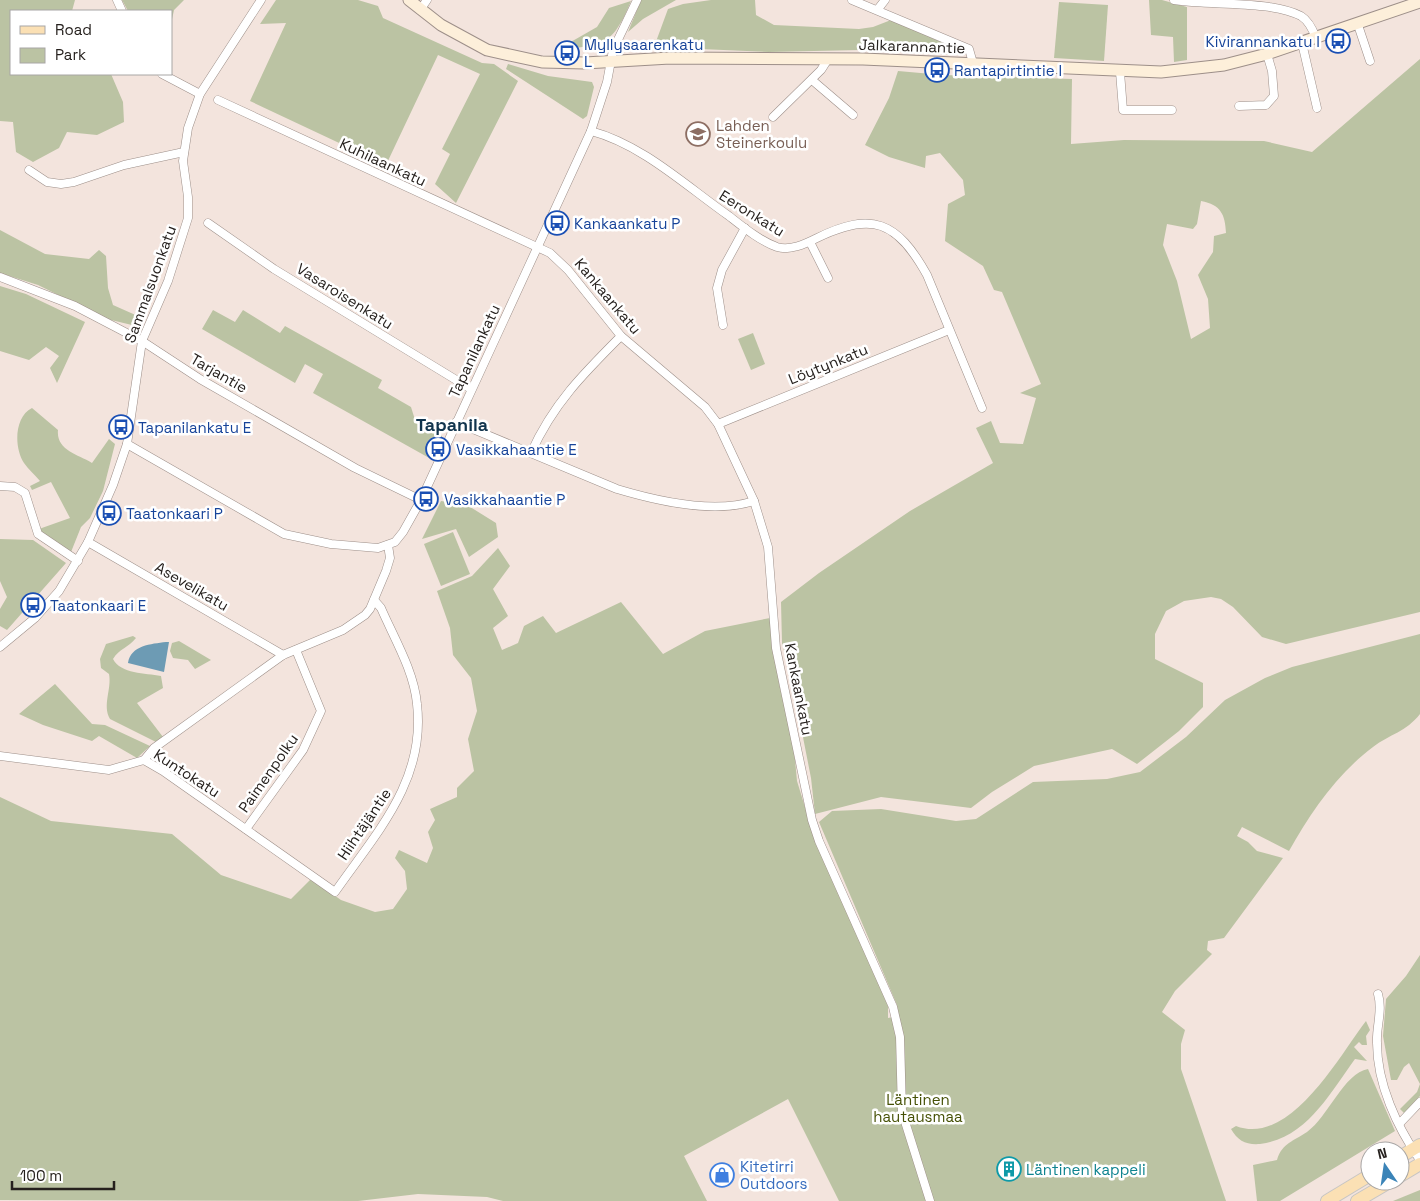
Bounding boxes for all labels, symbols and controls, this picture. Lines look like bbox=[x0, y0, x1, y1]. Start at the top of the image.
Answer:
legend bbox=[10, 10, 172, 75]
text: Road bbox=[55, 20, 92, 39]
bus stop icon: Kivirannankatu I bbox=[1325, 28, 1351, 54]
place label: Kivirannankatu I bbox=[1206, 32, 1320, 51]
place label: Myllysaarenkatu L bbox=[584, 35, 703, 71]
street label: Jalkarannantie bbox=[858, 35, 966, 57]
bus stop icon: Myllysaarenkatu L bbox=[554, 40, 580, 66]
text: Park bbox=[55, 45, 86, 64]
bus stop icon: Rantapirtintie I bbox=[924, 57, 950, 83]
place label: Rantapirtintie I bbox=[954, 61, 1062, 80]
place label: Lahden Steinerkoulu bbox=[716, 116, 807, 152]
school or university icon: Lahden Steinerkoulu bbox=[685, 121, 711, 147]
street label: Kuhilaankatu bbox=[337, 134, 429, 190]
street label: Eeronkatu bbox=[716, 186, 788, 240]
bus stop icon: Kankaankatu P bbox=[544, 210, 570, 236]
place label: Kankaankatu P bbox=[574, 214, 680, 233]
street label: Sammalsuonkatu bbox=[120, 223, 180, 345]
street label: Kankaankatu bbox=[571, 254, 645, 338]
street label: Vasaroisenkatu bbox=[293, 259, 397, 333]
street label: Tapanilankatu bbox=[444, 301, 504, 401]
street label: Löytynkatu bbox=[785, 339, 871, 389]
street label: Tarjantie bbox=[187, 349, 251, 397]
district label: Tapanila bbox=[416, 413, 489, 436]
bus stop icon: Tapanilankatu E bbox=[108, 414, 134, 440]
place label: Tapanilankatu E bbox=[138, 418, 251, 437]
bus stop icon: Vasikkahaantie E bbox=[425, 436, 451, 462]
place label: Vasikkahaantie E bbox=[456, 440, 577, 459]
bus stop icon: Vasikkahaantie P bbox=[413, 486, 439, 512]
place label: Vasikkahaantie P bbox=[444, 490, 565, 509]
bus stop icon: Taatonkaari P bbox=[96, 500, 122, 526]
place label: Taatonkaari P bbox=[126, 504, 223, 523]
street label: Asevelikatu bbox=[152, 557, 232, 615]
bus stop icon: Taatonkaari E bbox=[20, 592, 46, 618]
place label: Taatonkaari E bbox=[50, 596, 146, 615]
street label: Kankaankatu bbox=[781, 641, 817, 737]
street label: Paimenpolku bbox=[234, 730, 302, 816]
street label: Kuntokatu bbox=[150, 745, 224, 801]
street label: Hiihtäjäntie bbox=[333, 784, 395, 863]
park label: Läntinen hautausmaa bbox=[873, 1090, 963, 1126]
north arrow bbox=[1360, 1141, 1410, 1191]
text: N bbox=[1375, 1144, 1389, 1163]
building icon: Läntinen kappeli bbox=[996, 1156, 1022, 1182]
place label: Kitetirri Outdoors bbox=[740, 1157, 808, 1193]
scale bar bbox=[12, 1158, 115, 1190]
place label: Läntinen kappeli bbox=[1026, 1160, 1146, 1179]
shop icon: Kitetirri Outdoors bbox=[709, 1162, 735, 1188]
text: 100 m bbox=[20, 1166, 62, 1185]

